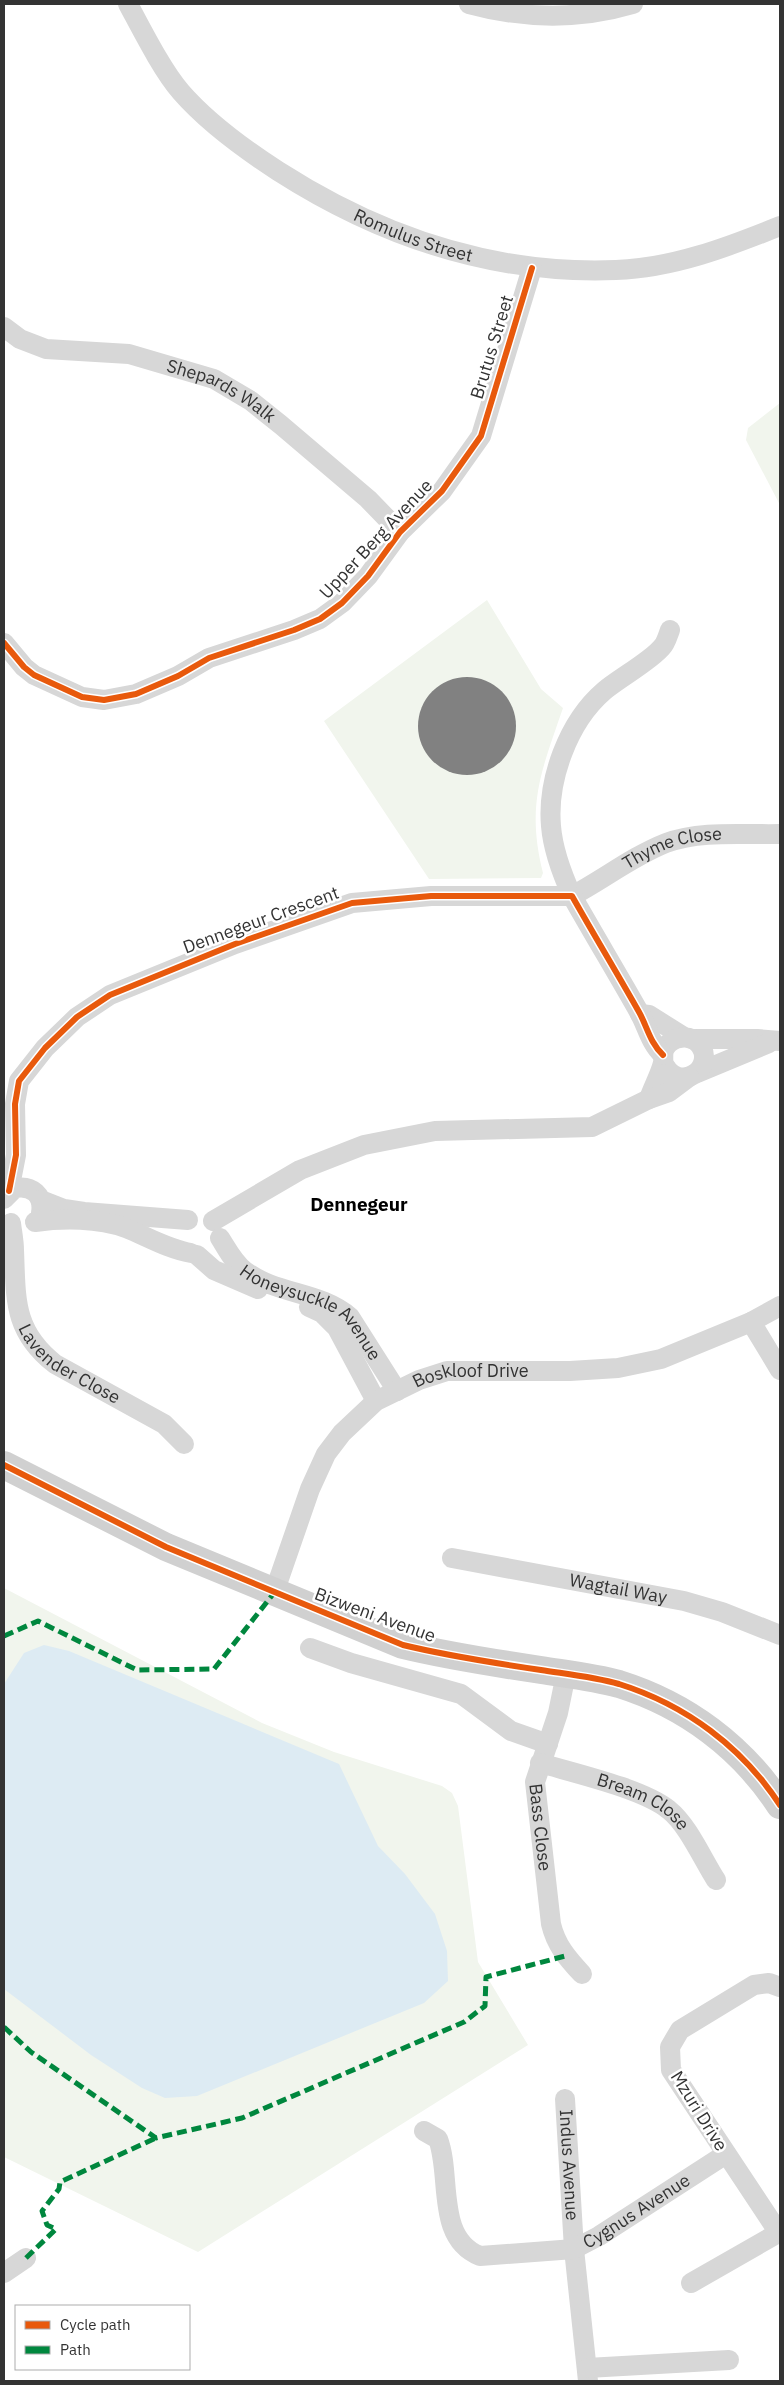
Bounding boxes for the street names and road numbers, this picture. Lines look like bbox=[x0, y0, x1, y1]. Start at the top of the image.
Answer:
street label: Romulus Street bbox=[350, 203, 475, 267]
street label: Brutus Street bbox=[465, 292, 518, 402]
street label: Shepards Walk bbox=[164, 354, 281, 428]
street label: Upper Berg Avenue bbox=[314, 474, 437, 603]
street label: Thyme Close bbox=[618, 822, 723, 874]
street label: Dennegeur Crescent bbox=[180, 881, 342, 958]
street label: Honeysuckle Avenue bbox=[235, 1259, 387, 1365]
street label: Lavender Close bbox=[14, 1320, 125, 1409]
street label: Boskloof Drive bbox=[408, 1358, 529, 1393]
street label: Wagtail Way bbox=[568, 1568, 669, 1609]
street label: Bizweni Avenue bbox=[311, 1582, 439, 1647]
street label: Bream Close bbox=[594, 1768, 695, 1835]
street label: Bass Close bbox=[524, 1782, 557, 1872]
street label: Mzuri Drive bbox=[666, 2066, 733, 2155]
street label: Indus Avenue bbox=[555, 2109, 584, 2221]
street label: Cygnus Avenue bbox=[579, 2168, 694, 2253]

